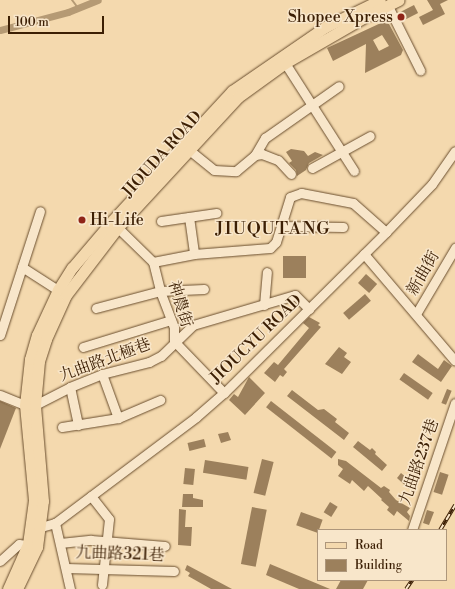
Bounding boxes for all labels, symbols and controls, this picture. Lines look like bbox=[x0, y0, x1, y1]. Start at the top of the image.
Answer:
place label: Shopee Xpress bbox=[288, 7, 393, 27]
scale bar bbox=[10, 8, 106, 34]
marker: Shopee Xpress bbox=[396, 12, 406, 22]
text: 100 m bbox=[15, 15, 49, 30]
street label: JIOUDA ROAD bbox=[118, 107, 206, 201]
place label: Hi-Life bbox=[90, 210, 144, 230]
marker: Hi-Life bbox=[77, 215, 87, 225]
district label: JIUQUTANG bbox=[215, 218, 331, 240]
street label: 新曲街 bbox=[403, 247, 443, 299]
street label: 神農街 bbox=[164, 278, 196, 330]
street label: JIOUCYU ROAD bbox=[206, 290, 306, 388]
street label: 九曲路北極巷 bbox=[57, 335, 153, 385]
street label: 九曲路237巷 bbox=[395, 416, 443, 508]
legend bbox=[317, 529, 447, 581]
text: Road bbox=[355, 538, 383, 553]
street label: 九曲路321巷 bbox=[75, 543, 165, 565]
text: Building bbox=[355, 558, 402, 573]

